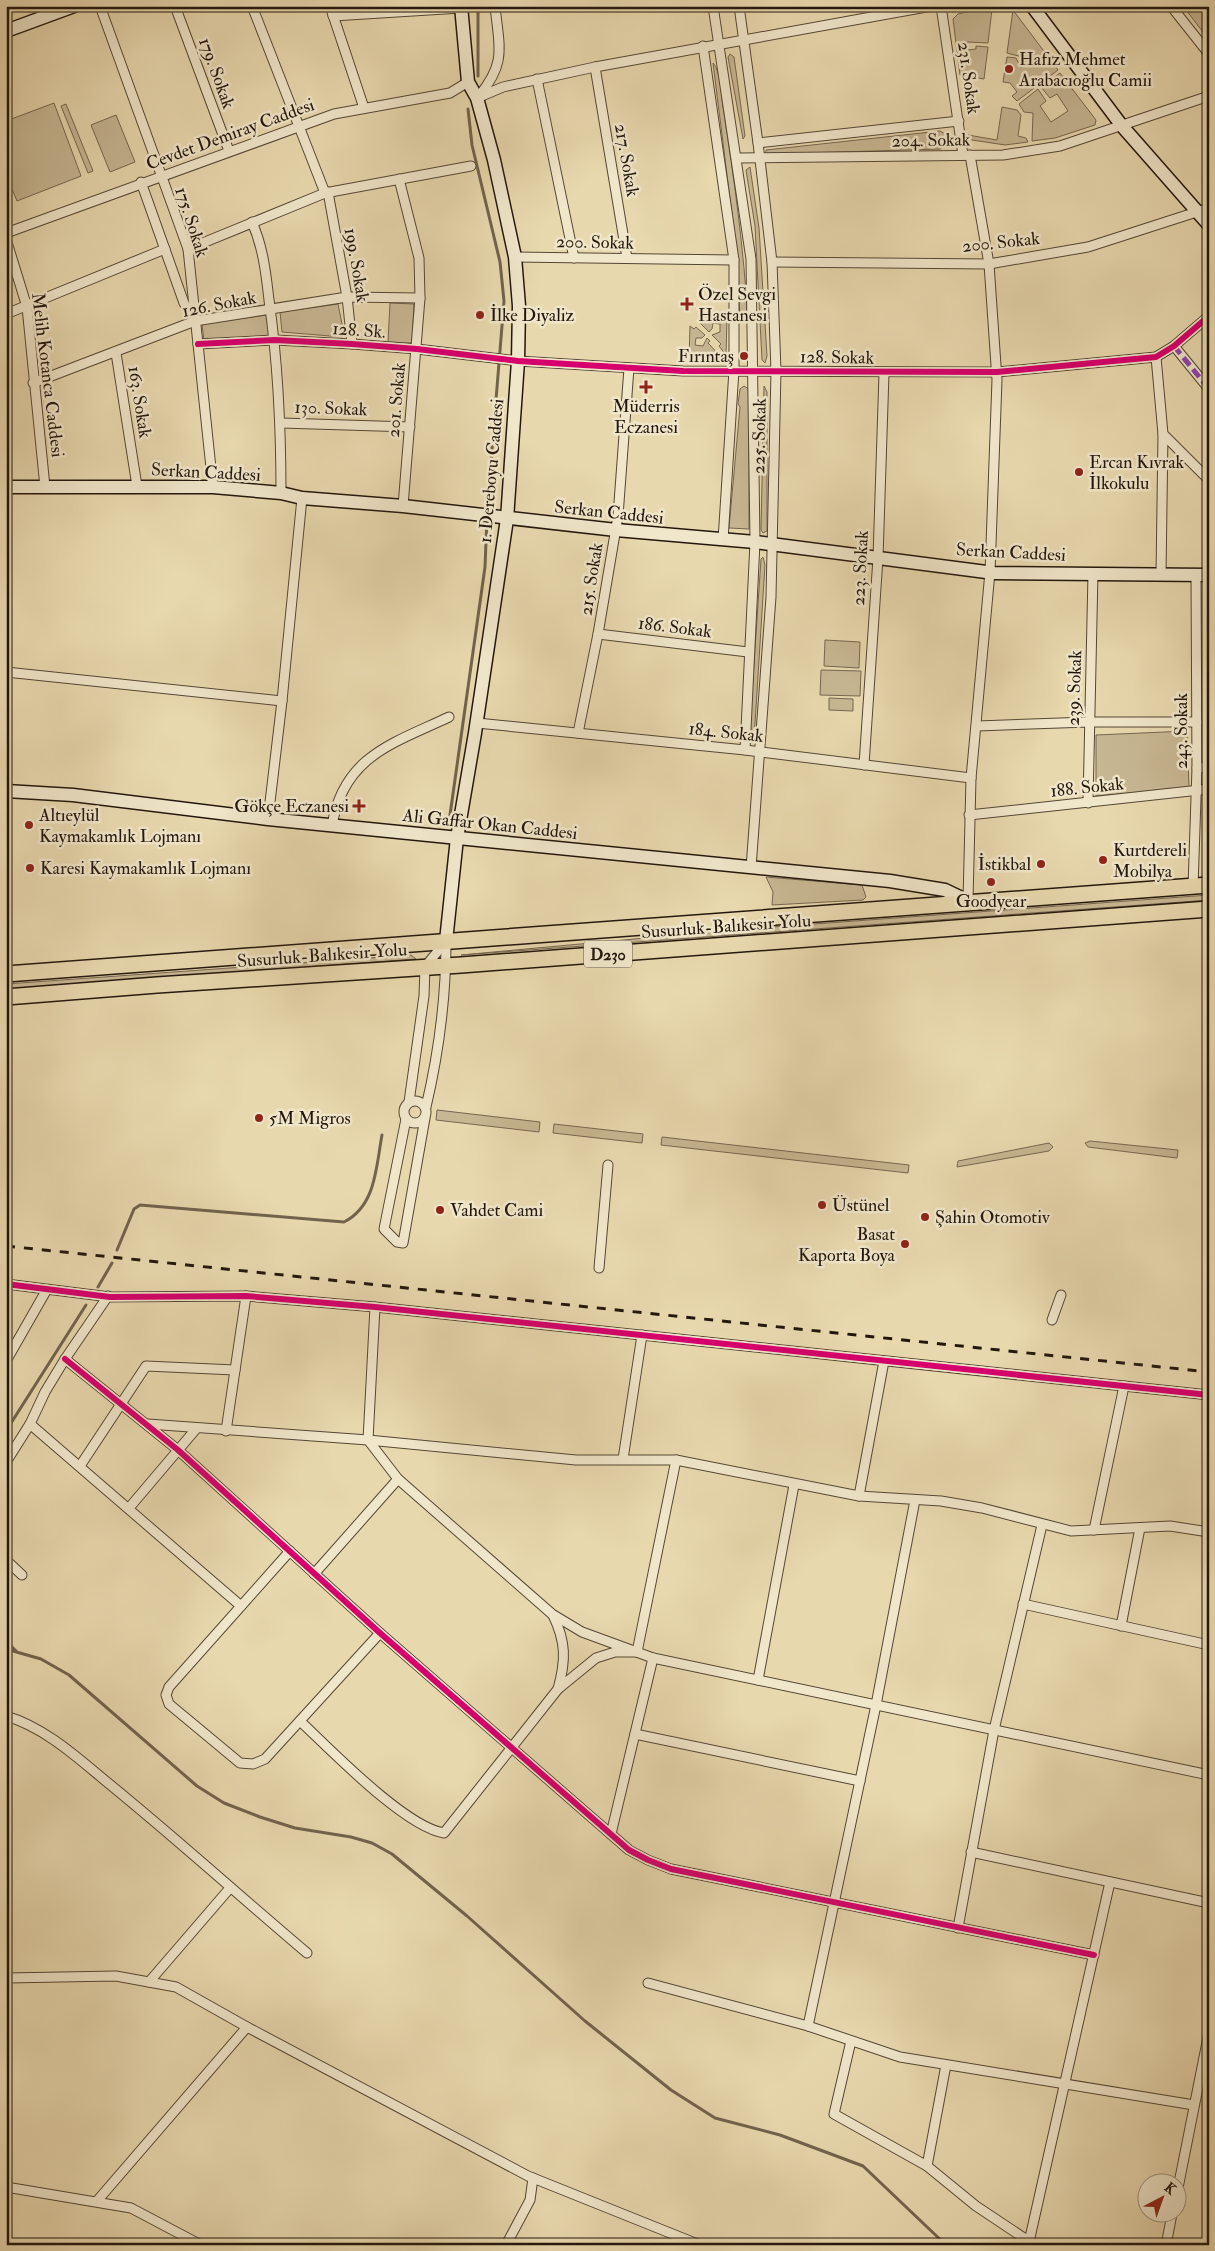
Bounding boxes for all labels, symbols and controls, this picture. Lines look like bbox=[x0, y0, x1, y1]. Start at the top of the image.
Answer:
street label: 179. Sokak bbox=[193, 34, 240, 112]
street label: 231. Sokak bbox=[952, 40, 985, 116]
place label: Hafız Mehmet Arabacıoğlu Camii bbox=[1018, 48, 1152, 92]
marker: Hafız Mehmet Arabacıoğlu Camii bbox=[1003, 63, 1015, 75]
street label: Cevdet Demiray Caddesi bbox=[143, 93, 318, 176]
street label: 217. Sokak bbox=[609, 122, 644, 199]
street label: 204. Sokak bbox=[891, 128, 971, 153]
street label: 175. Sokak bbox=[169, 184, 214, 261]
street label: 199. Sokak bbox=[339, 226, 374, 304]
street label: 200. Sokak bbox=[961, 227, 1041, 258]
street label: 200. Sokak bbox=[556, 230, 635, 255]
place label: Özel Sevgi Hastanesi bbox=[698, 283, 776, 327]
street label: 126. Sokak bbox=[180, 286, 258, 323]
street label: Melih Kotanca Caddesi bbox=[26, 291, 69, 459]
marker: Özel Sevgi Hastanesi bbox=[680, 297, 694, 311]
place label: İlke Diyaliz bbox=[490, 304, 575, 327]
marker: İlke Diyaliz bbox=[474, 309, 486, 321]
street label: 128. Sk. bbox=[332, 317, 386, 344]
place label: Fırıntaş bbox=[678, 345, 734, 368]
street label: 128. Sokak bbox=[800, 345, 875, 370]
marker: Fırıntaş bbox=[738, 350, 750, 362]
street label: 201. Sokak bbox=[382, 361, 411, 438]
street label: 163. Sokak bbox=[122, 364, 157, 440]
marker: Müderris Eczanesi bbox=[640, 381, 652, 393]
place label: Müderris Eczanesi bbox=[612, 395, 680, 439]
street label: 130. Sokak bbox=[294, 396, 368, 421]
street label: 225. Sokak bbox=[747, 397, 772, 474]
street label: 1. Dereboyu Caddesi bbox=[474, 398, 509, 544]
place label: Ercan Kıvrak İlkokulu bbox=[1089, 451, 1185, 495]
street label: Serkan Caddesi bbox=[151, 458, 262, 487]
marker: Ercan Kıvrak İlkokulu bbox=[1073, 466, 1085, 478]
street label: Serkan Caddesi bbox=[553, 495, 665, 530]
street label: 223. Sokak bbox=[847, 529, 874, 606]
street label: Serkan Caddesi bbox=[956, 538, 1067, 567]
street label: 215. Sokak bbox=[574, 541, 609, 617]
street label: 186. Sokak bbox=[637, 612, 714, 643]
street label: 239. Sokak bbox=[1062, 649, 1087, 726]
street label: 243. Sokak bbox=[1170, 693, 1193, 769]
street label: 184. Sokak bbox=[687, 717, 765, 748]
street label: 188. Sokak bbox=[1049, 772, 1125, 803]
place label: Gökçe Eczanesi bbox=[234, 795, 349, 818]
marker: Gökçe Eczanesi bbox=[353, 800, 365, 812]
place label: Altıeylül Kaymakamlık Lojmanı bbox=[38, 804, 201, 848]
street label: Ali Gaffar Okan Caddesi bbox=[400, 804, 579, 845]
marker: Altıeylül Kaymakamlık Lojmanı bbox=[23, 819, 35, 831]
place label: Kurtdereli Mobilya bbox=[1113, 839, 1187, 883]
place label: İstikbal bbox=[978, 853, 1031, 876]
marker: Kurtdereli Mobilya bbox=[1097, 854, 1109, 866]
place label: Karesi Kaymakamlık Lojmanı bbox=[40, 857, 251, 880]
marker: İstikbal bbox=[1035, 858, 1047, 870]
marker: Karesi Kaymakamlık Lojmanı bbox=[24, 862, 36, 874]
marker: Goodyear bbox=[985, 876, 997, 888]
place label: Goodyear bbox=[956, 890, 1027, 913]
street label: Susurluk-Balıkesir Yolu bbox=[640, 909, 812, 944]
street label: Susurluk-Balıkesir Yolu bbox=[236, 938, 408, 973]
road number: D230 bbox=[584, 941, 632, 968]
place label: 5M Migros bbox=[269, 1107, 351, 1130]
marker: 5M Migros bbox=[253, 1112, 265, 1124]
place label: Üstünel bbox=[832, 1194, 890, 1217]
place label: Vahdet Cami bbox=[450, 1199, 544, 1222]
marker: Üstünel bbox=[816, 1199, 828, 1211]
marker: Vahdet Cami bbox=[434, 1204, 446, 1216]
place label: Şahin Otomotiv bbox=[935, 1206, 1050, 1229]
marker: Şahin Otomotiv bbox=[919, 1211, 931, 1223]
place label: Basat Kaporta Boya bbox=[798, 1223, 896, 1267]
marker: Basat Kaporta Boya bbox=[899, 1238, 911, 1250]
north arrow bbox=[1138, 2174, 1188, 2224]
text: K bbox=[1161, 2179, 1180, 2199]

